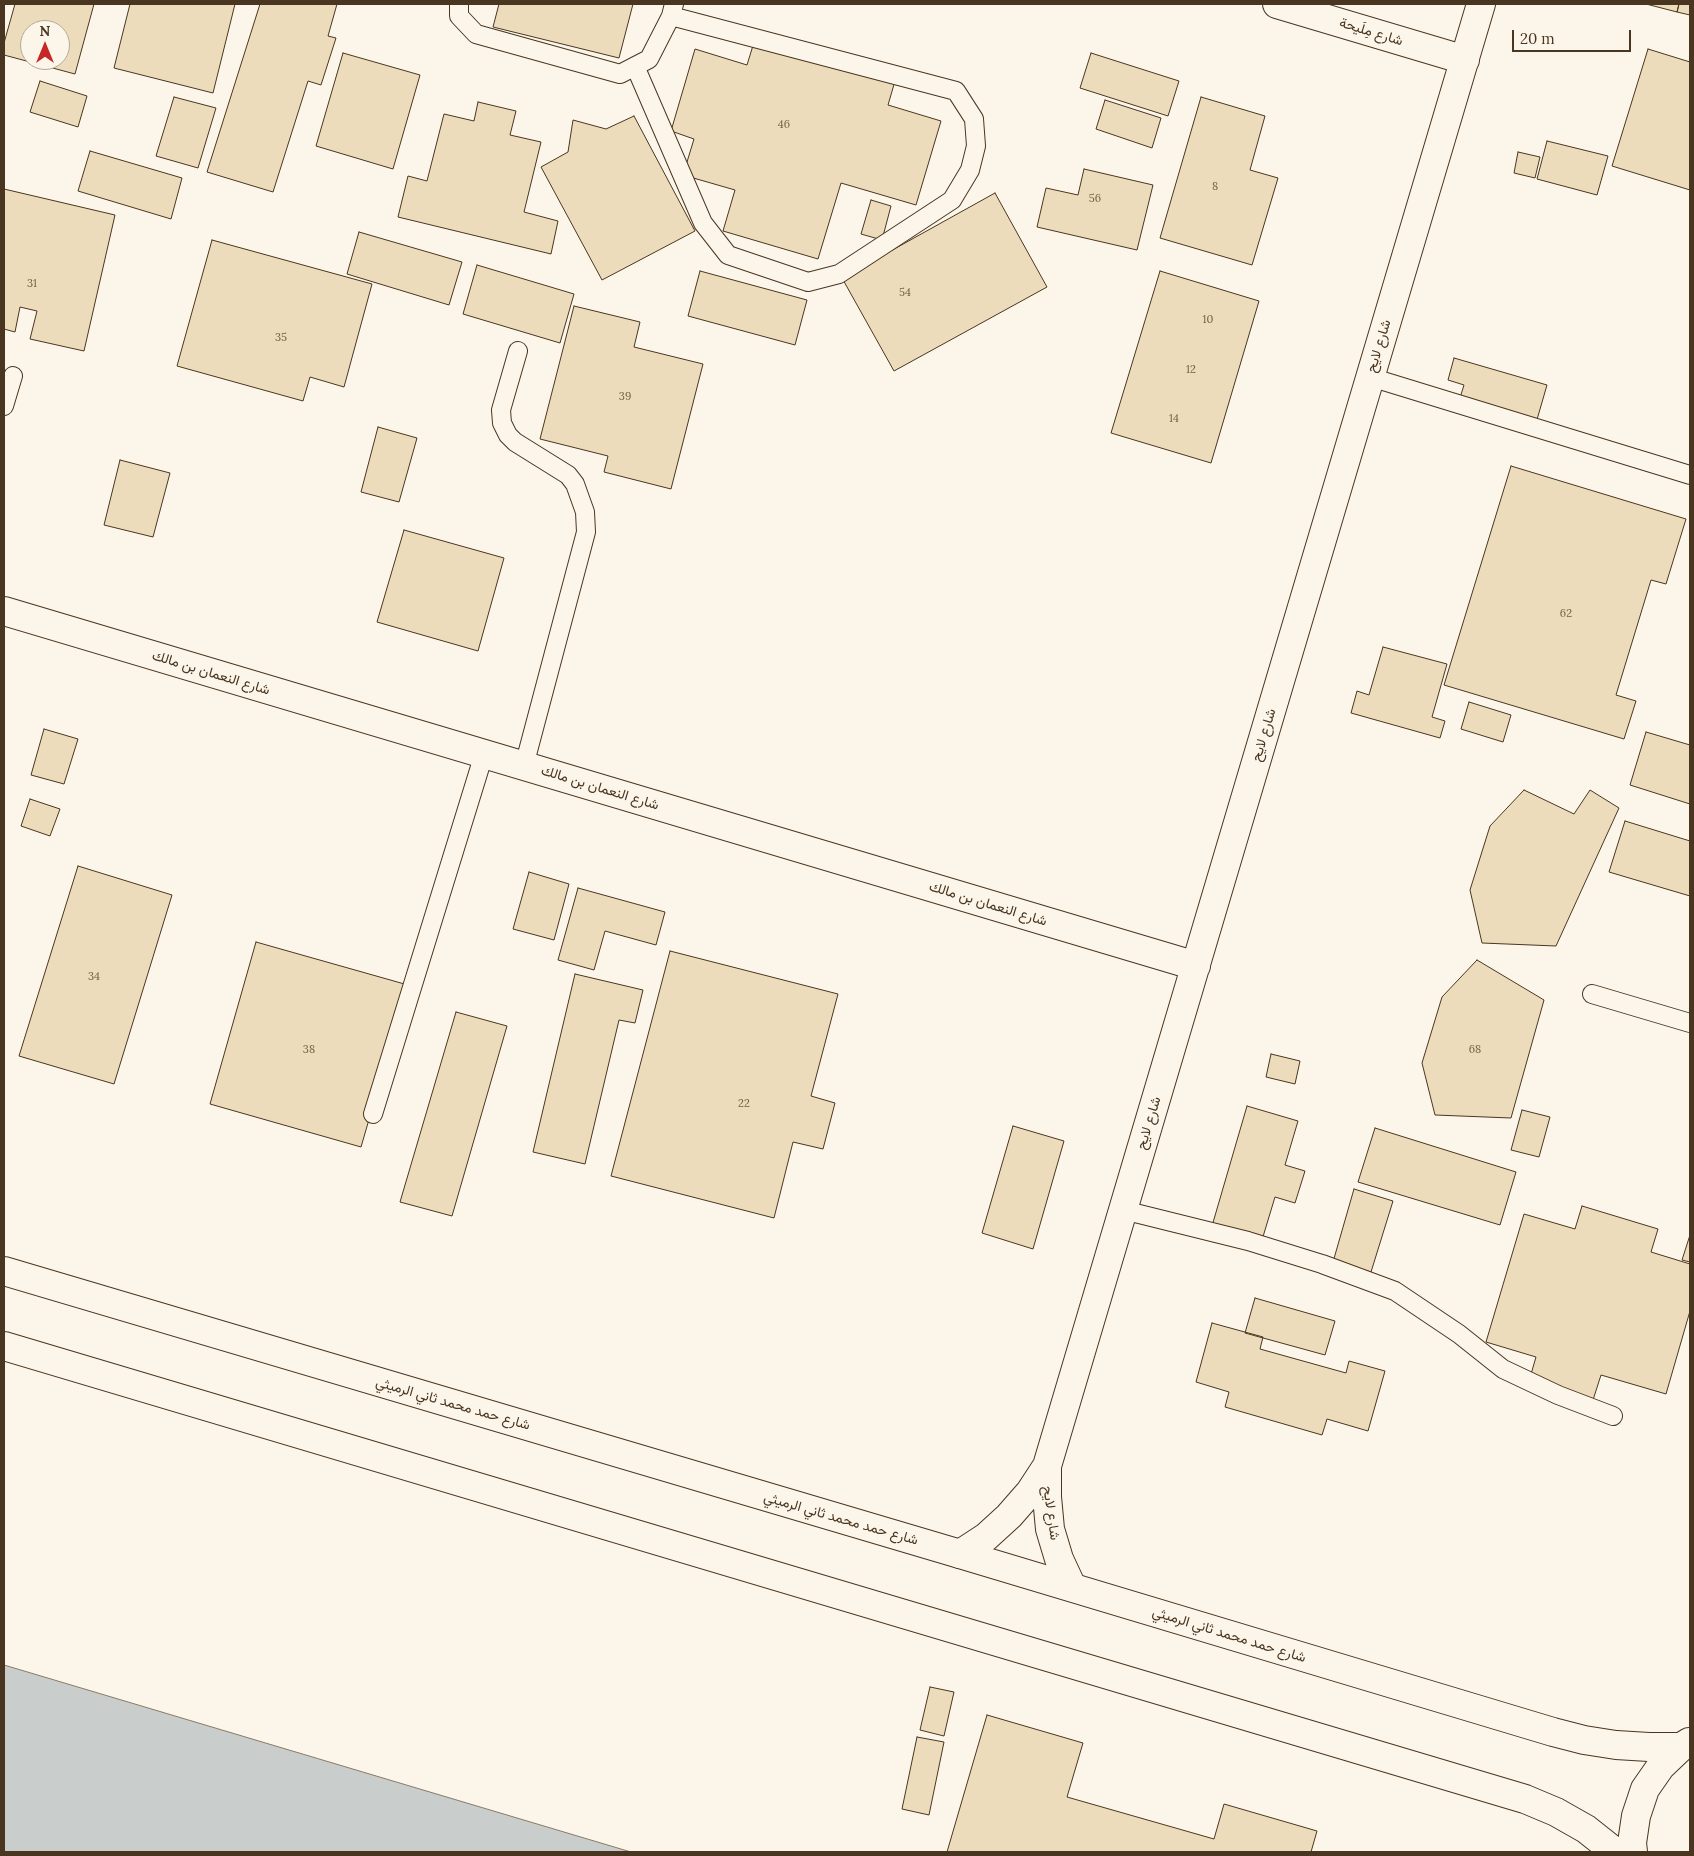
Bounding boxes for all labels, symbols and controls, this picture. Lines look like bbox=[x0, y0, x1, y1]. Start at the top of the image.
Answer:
street label: شارع مِلَيحة bbox=[1337, 14, 1405, 50]
north arrow bbox=[20, 20, 70, 70]
scale bar bbox=[1514, 20, 1633, 52]
text: N bbox=[40, 22, 50, 40]
text: 20 m bbox=[1520, 29, 1555, 48]
house number: 46 bbox=[778, 118, 790, 132]
house number: 8 bbox=[1212, 180, 1218, 194]
house number: 56 bbox=[1089, 192, 1101, 206]
house number: 31 bbox=[27, 277, 37, 291]
house number: 54 bbox=[899, 286, 911, 300]
house number: 10 bbox=[1203, 313, 1213, 327]
street label: شارع لايح bbox=[1363, 317, 1395, 375]
house number: 35 bbox=[275, 331, 287, 345]
house number: 12 bbox=[1186, 363, 1196, 377]
house number: 39 bbox=[619, 390, 631, 404]
house number: 14 bbox=[1169, 412, 1179, 426]
house number: 62 bbox=[1560, 607, 1572, 621]
street label: شارع النعمان بن مالك bbox=[150, 647, 272, 699]
street label: شارع لايح bbox=[1248, 706, 1280, 764]
street label: شارع النعمان بن مالك bbox=[539, 762, 661, 814]
street label: شارع النعمان بن مالك bbox=[927, 878, 1049, 930]
house number: 34 bbox=[88, 970, 100, 984]
house number: 38 bbox=[303, 1043, 315, 1057]
house number: 68 bbox=[1469, 1043, 1481, 1057]
street label: شارع لايح bbox=[1133, 1094, 1165, 1152]
house number: 22 bbox=[738, 1097, 750, 1111]
street label: شارع حمد محمد ثاني الرميثي bbox=[374, 1374, 532, 1434]
street label: شارع لايح bbox=[1039, 1485, 1063, 1541]
street label: شارع حمد محمد ثاني الرميثي bbox=[762, 1489, 920, 1549]
street label: شارع حمد محمد ثاني الرميثي bbox=[1150, 1604, 1308, 1666]

